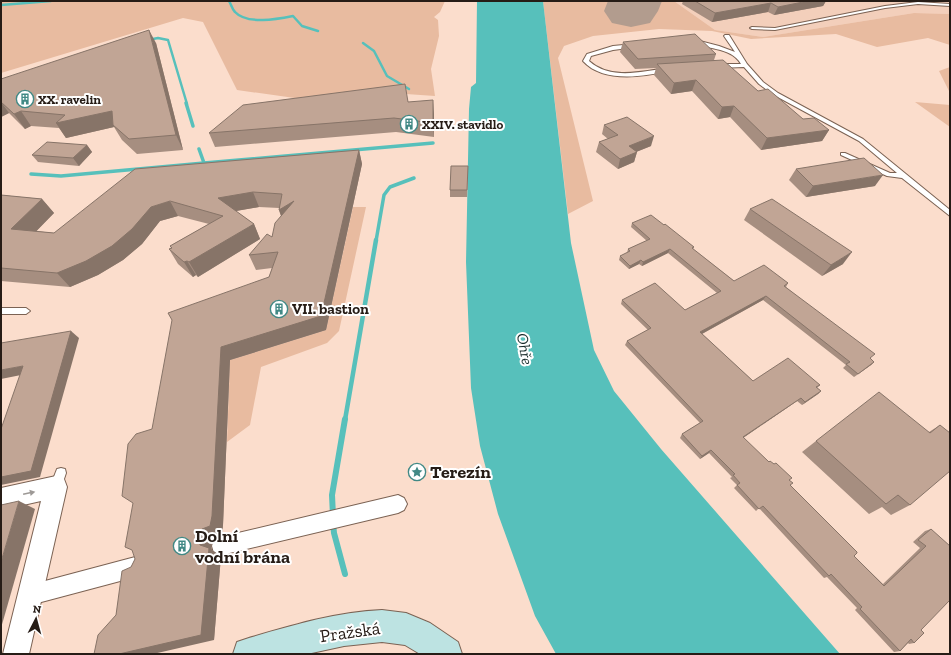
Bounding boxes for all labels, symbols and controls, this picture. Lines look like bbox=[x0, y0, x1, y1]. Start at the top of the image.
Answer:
building icon: XX. ravelin bbox=[15, 89, 35, 109]
place label: XX. ravelin bbox=[38, 92, 101, 107]
building icon: XXIV. stavidlo bbox=[399, 114, 419, 134]
place label: XXIV. stavidlo bbox=[422, 117, 503, 132]
building icon: VII. bastion bbox=[269, 299, 289, 319]
place label: VII. bastion bbox=[292, 300, 369, 318]
water label: Ohře bbox=[513, 332, 537, 366]
place label: Terezín bbox=[430, 461, 491, 483]
place icon: Terezín bbox=[407, 462, 427, 482]
one-way arrow bbox=[23, 490, 35, 496]
place label: Dolní vodní brána bbox=[195, 525, 290, 568]
building icon: Dolní vodní brána bbox=[172, 536, 192, 556]
north arrow bbox=[16, 599, 56, 639]
text: N bbox=[32, 603, 42, 617]
street label: Pražská bbox=[318, 617, 382, 647]

